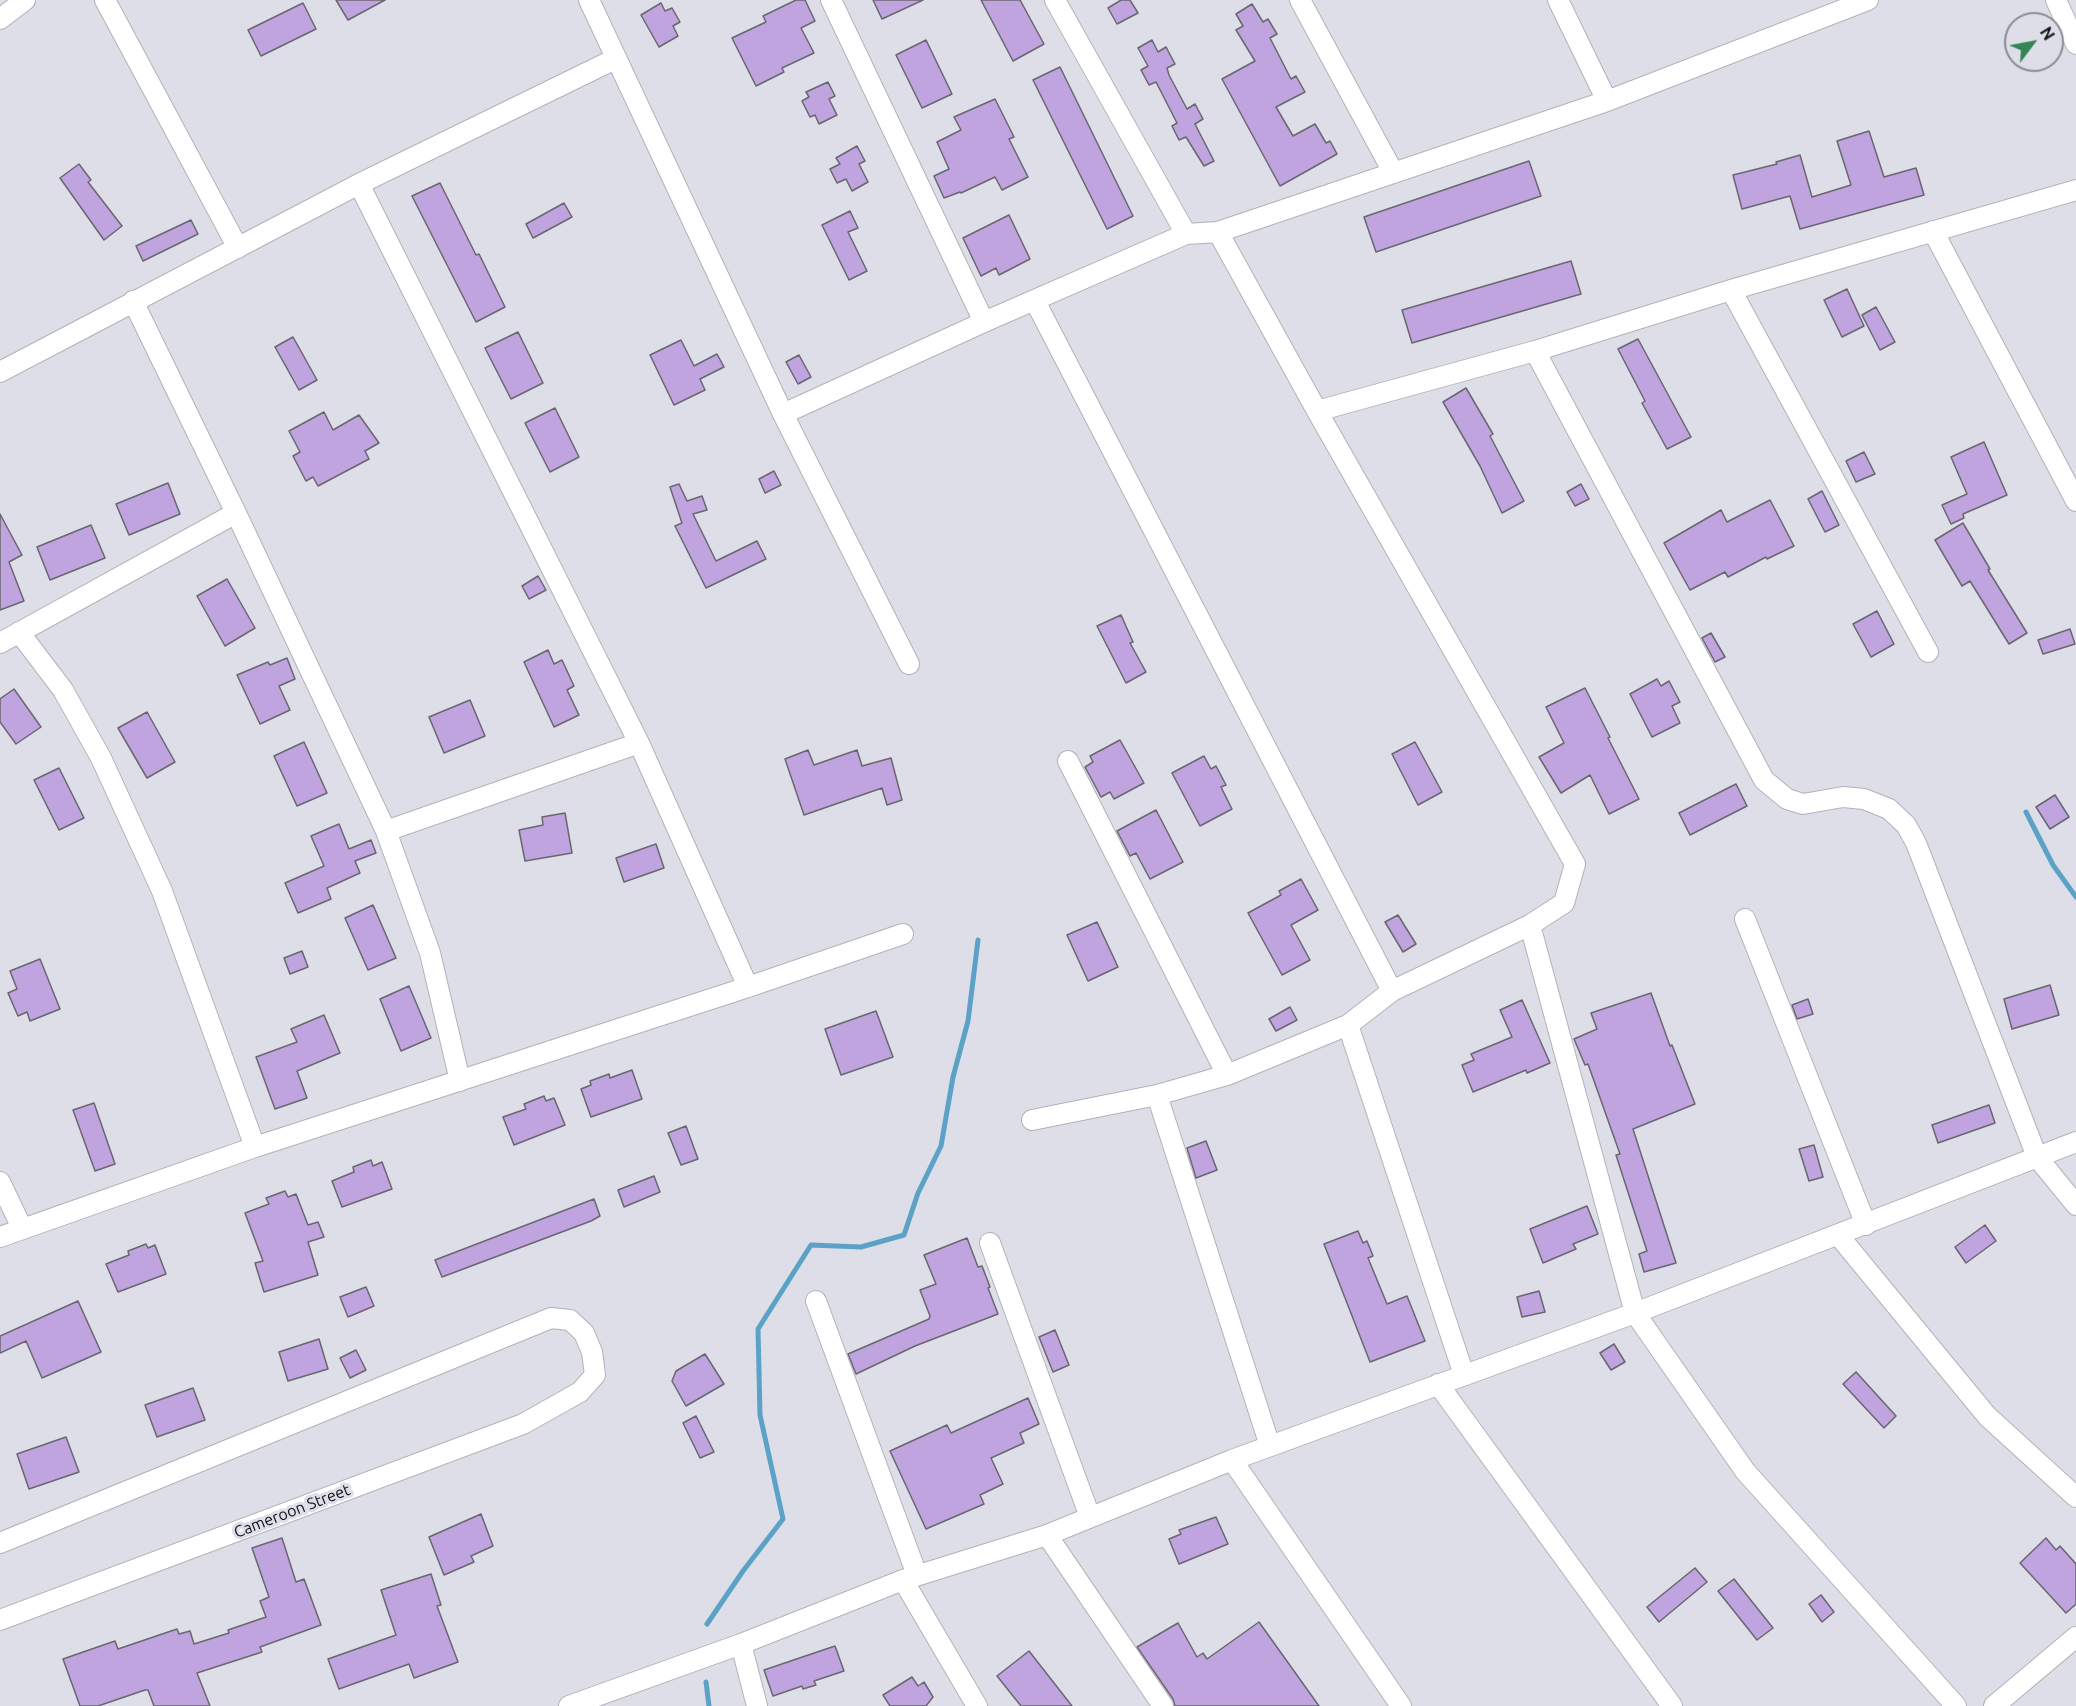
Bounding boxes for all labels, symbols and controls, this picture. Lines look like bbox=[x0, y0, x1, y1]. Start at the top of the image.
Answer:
north arrow bbox=[2004, 12, 2064, 72]
text: N bbox=[2037, 24, 2058, 43]
street label: Cameroon Street bbox=[231, 1480, 353, 1542]

